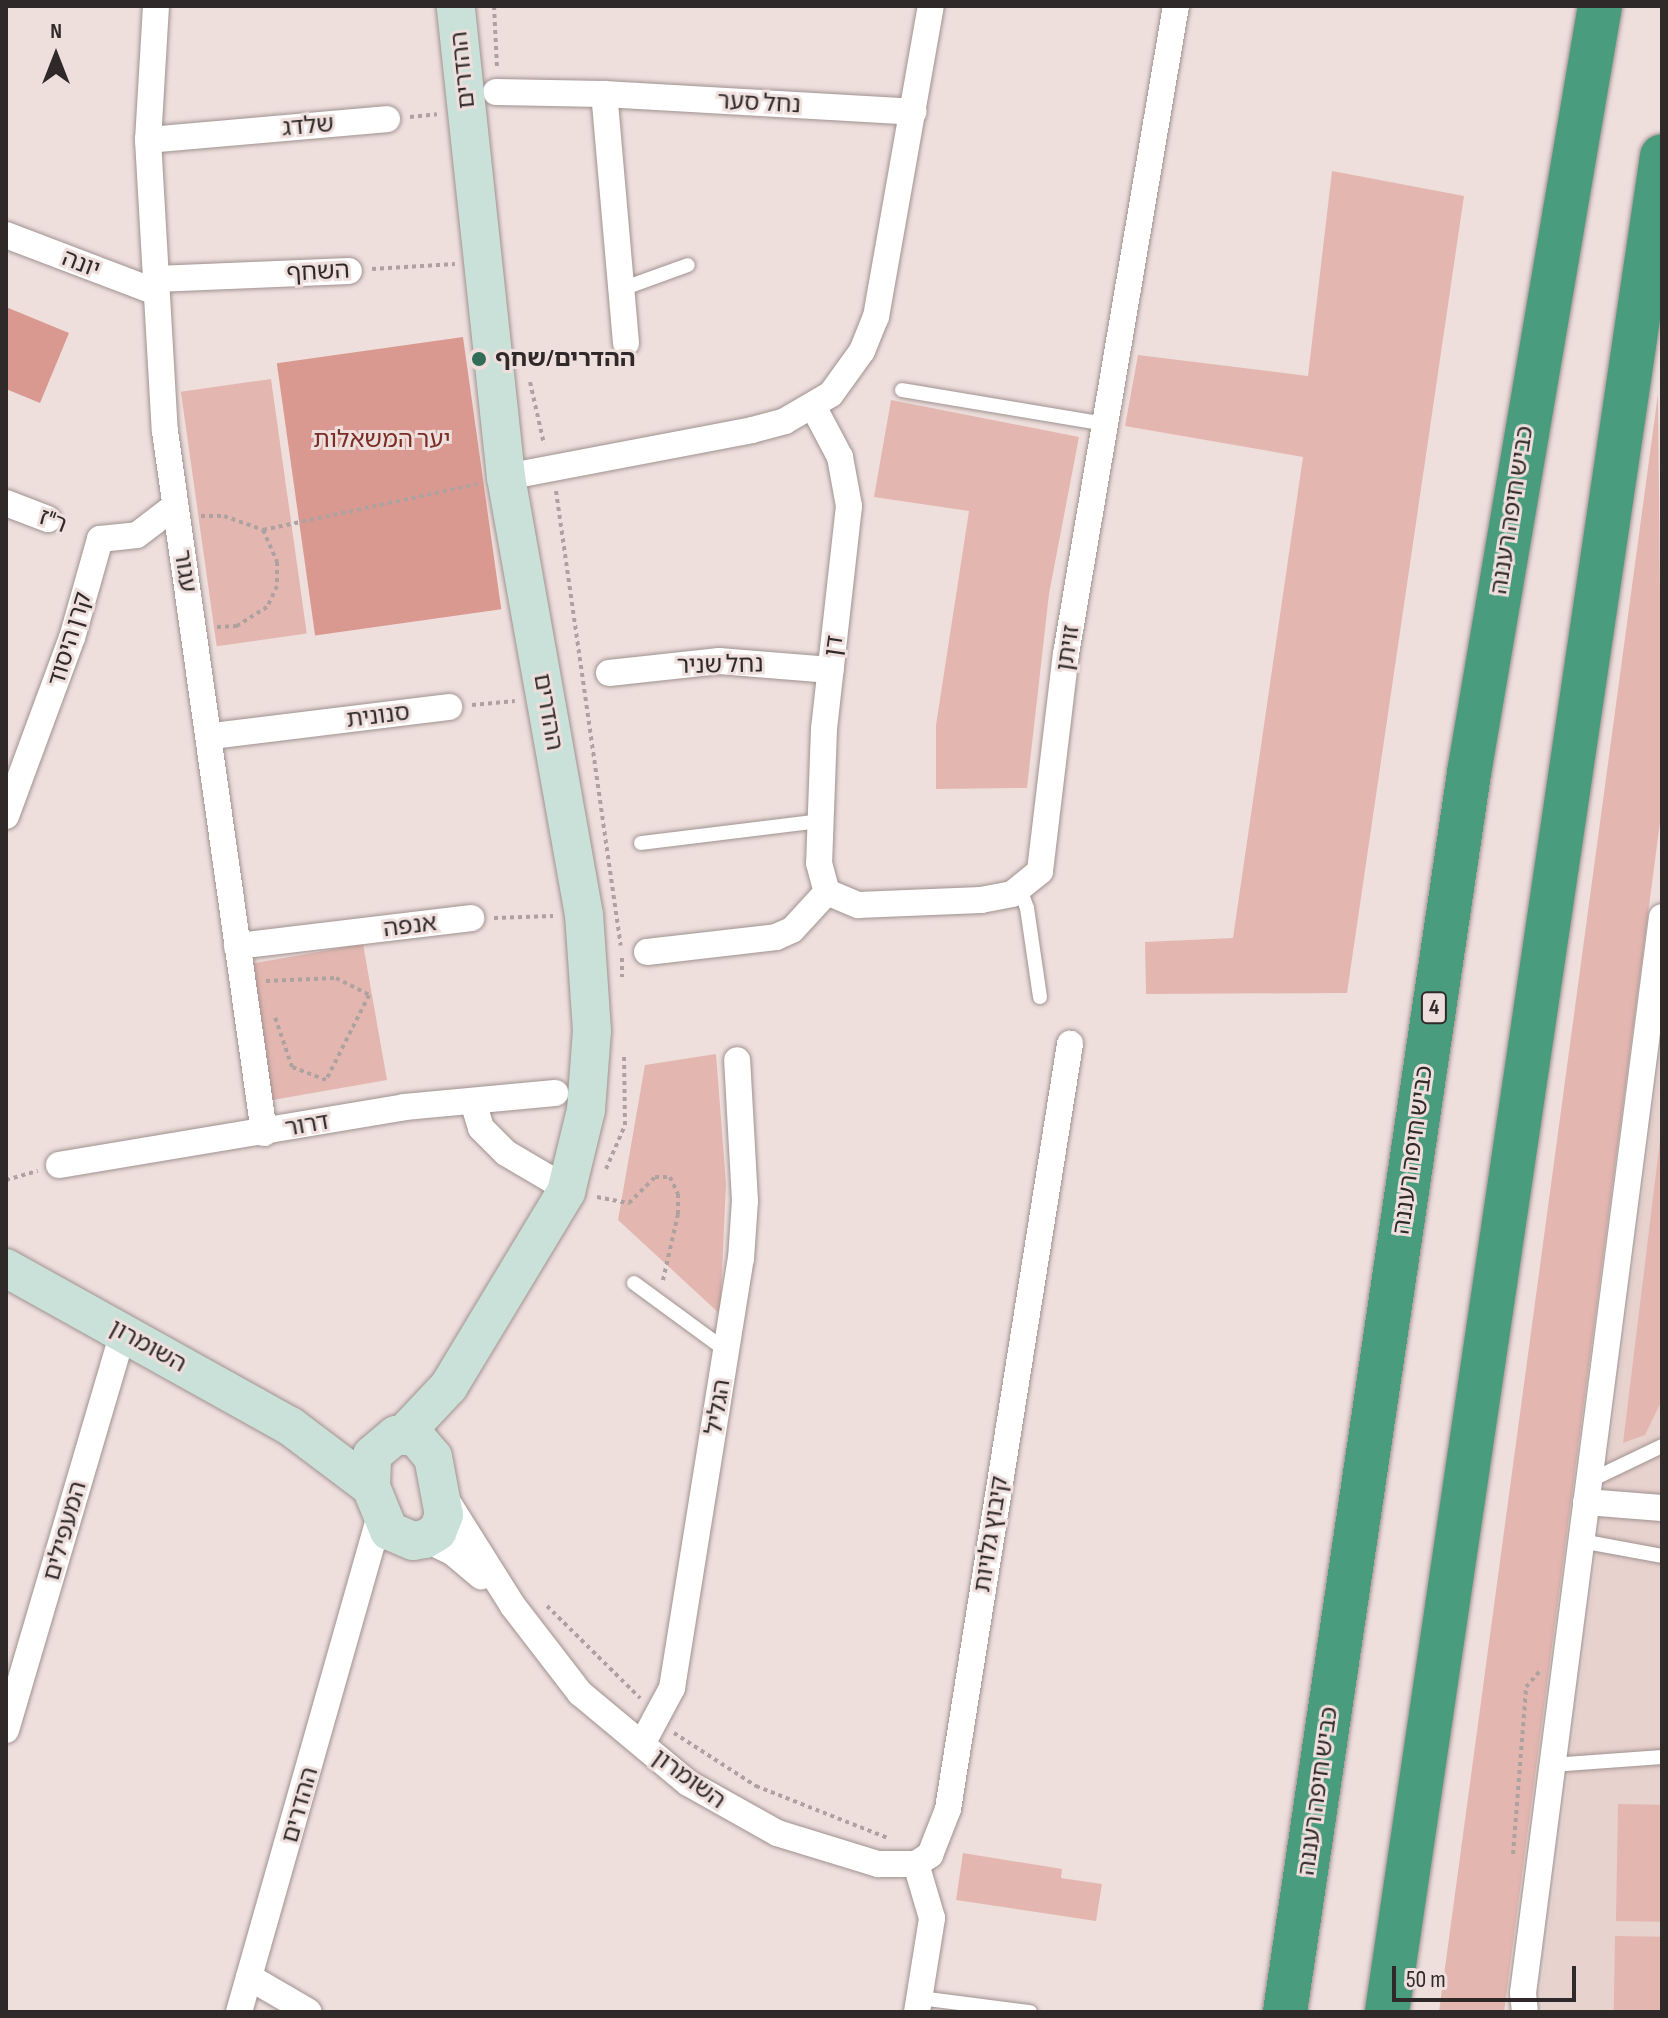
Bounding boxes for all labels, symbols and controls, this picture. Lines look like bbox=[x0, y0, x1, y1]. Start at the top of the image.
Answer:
north arrow bbox=[16, 16, 96, 96]
text: N bbox=[50, 18, 62, 45]
street label: ההדרים bbox=[445, 30, 481, 110]
street label: נחל סער bbox=[717, 86, 801, 120]
street label: שלדג bbox=[281, 109, 335, 143]
street label: יונה bbox=[58, 244, 104, 284]
street label: השחף bbox=[286, 256, 350, 288]
place label: ההדרים/שחף bbox=[495, 345, 636, 373]
marker: ההדרים/שחף bbox=[470, 350, 488, 368]
street label: כביש חיפה רעננה bbox=[1484, 424, 1540, 596]
park label: יער המשאלות bbox=[313, 426, 451, 454]
street label: ר"ז bbox=[35, 503, 71, 539]
street label: עגור bbox=[167, 548, 203, 594]
street label: קרן היסוד bbox=[42, 588, 98, 690]
street label: זויתן bbox=[1050, 623, 1086, 673]
street label: דן bbox=[818, 634, 850, 658]
street label: נחל שניר bbox=[676, 650, 764, 680]
street label: ההדרים bbox=[527, 671, 569, 753]
street label: סנונית bbox=[345, 698, 411, 734]
street label: אנפה bbox=[382, 908, 438, 944]
road number: 4 bbox=[1420, 990, 1448, 1026]
street label: כביש חיפה רעננה bbox=[1387, 1064, 1439, 1236]
street label: דרור bbox=[283, 1107, 331, 1143]
street label: השומרון bbox=[105, 1313, 191, 1379]
street label: הגליל bbox=[699, 1377, 737, 1437]
street label: קיבוץ גלויות bbox=[968, 1474, 1014, 1594]
street label: המעפילים bbox=[37, 1478, 93, 1584]
street label: כביש חיפה רעננה bbox=[1292, 1705, 1344, 1877]
street label: השומרון bbox=[647, 1743, 731, 1815]
street label: ההדרים bbox=[275, 1764, 325, 1846]
scale bar bbox=[1396, 1950, 1580, 2000]
text: 50 m bbox=[1406, 1965, 1446, 1994]

